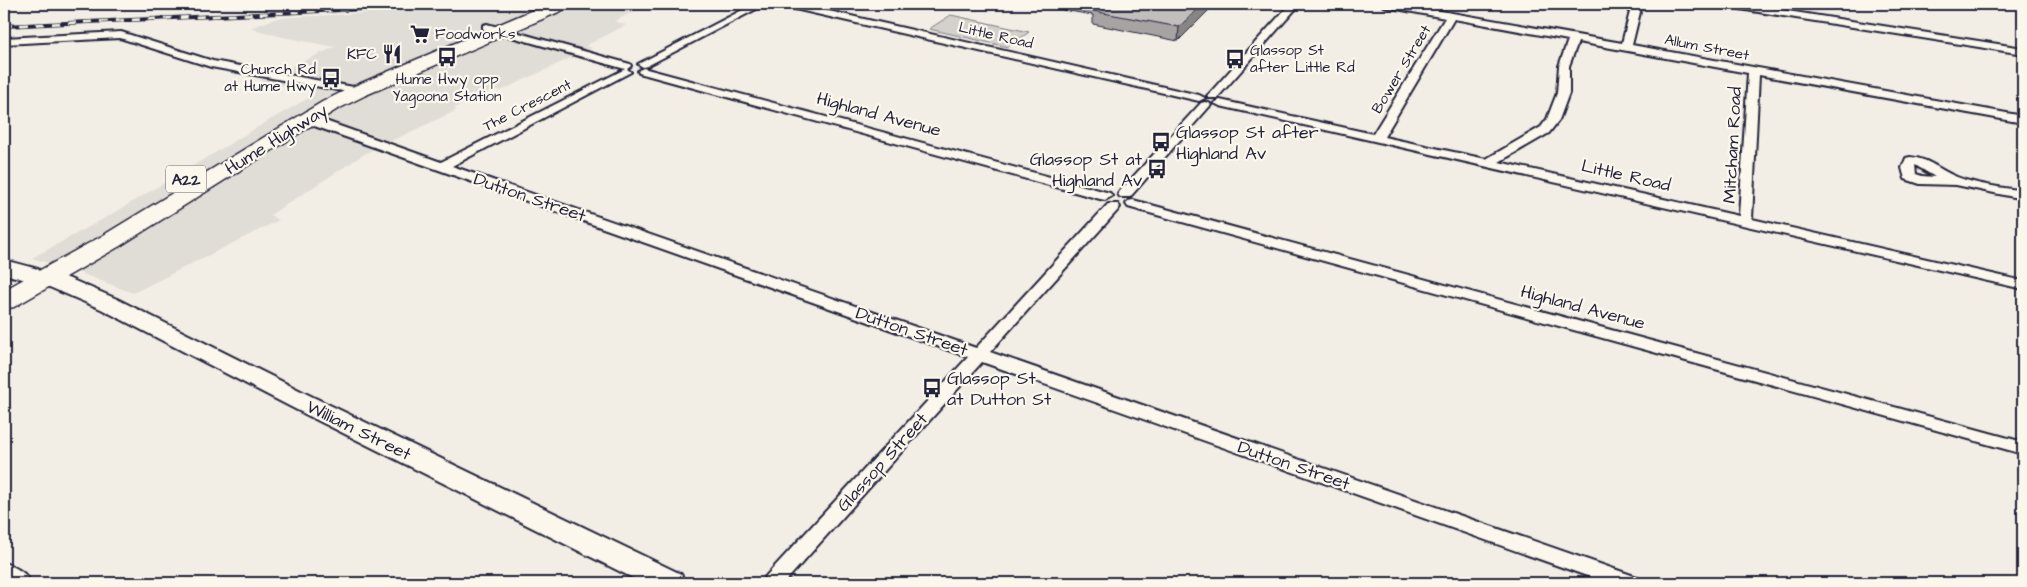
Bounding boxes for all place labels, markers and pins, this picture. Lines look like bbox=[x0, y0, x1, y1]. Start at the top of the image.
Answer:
supermarket icon: Foodworks bbox=[409, 23, 431, 45]
place label: Foodworks bbox=[435, 24, 516, 45]
place label: Glassop St after Little Rd bbox=[1250, 40, 1355, 78]
restaurant icon: KFC bbox=[381, 43, 403, 65]
place label: KFC bbox=[347, 44, 377, 65]
bus stop icon: Hume Hwy opp Yagoona Station bbox=[436, 46, 458, 68]
bus stop icon: Glassop St after Little Rd bbox=[1224, 48, 1246, 70]
place label: Church Rd at Hume Hwy bbox=[224, 59, 316, 98]
bus stop icon: Church Rd at Hume Hwy bbox=[320, 67, 342, 89]
place label: Hume Hwy opp Yagoona Station bbox=[393, 69, 502, 108]
place label: Glassop St after Highland Av bbox=[1176, 120, 1319, 167]
bus stop icon: Glassop St after Highland Av bbox=[1150, 131, 1172, 153]
place label: Glassop St at Highland Av bbox=[1030, 147, 1143, 194]
bus stop icon: Glassop St at Highland Av bbox=[1146, 158, 1168, 180]
place label: Glassop St at Dutton St bbox=[947, 366, 1052, 412]
bus stop icon: Glassop St at Dutton St bbox=[921, 377, 943, 399]

